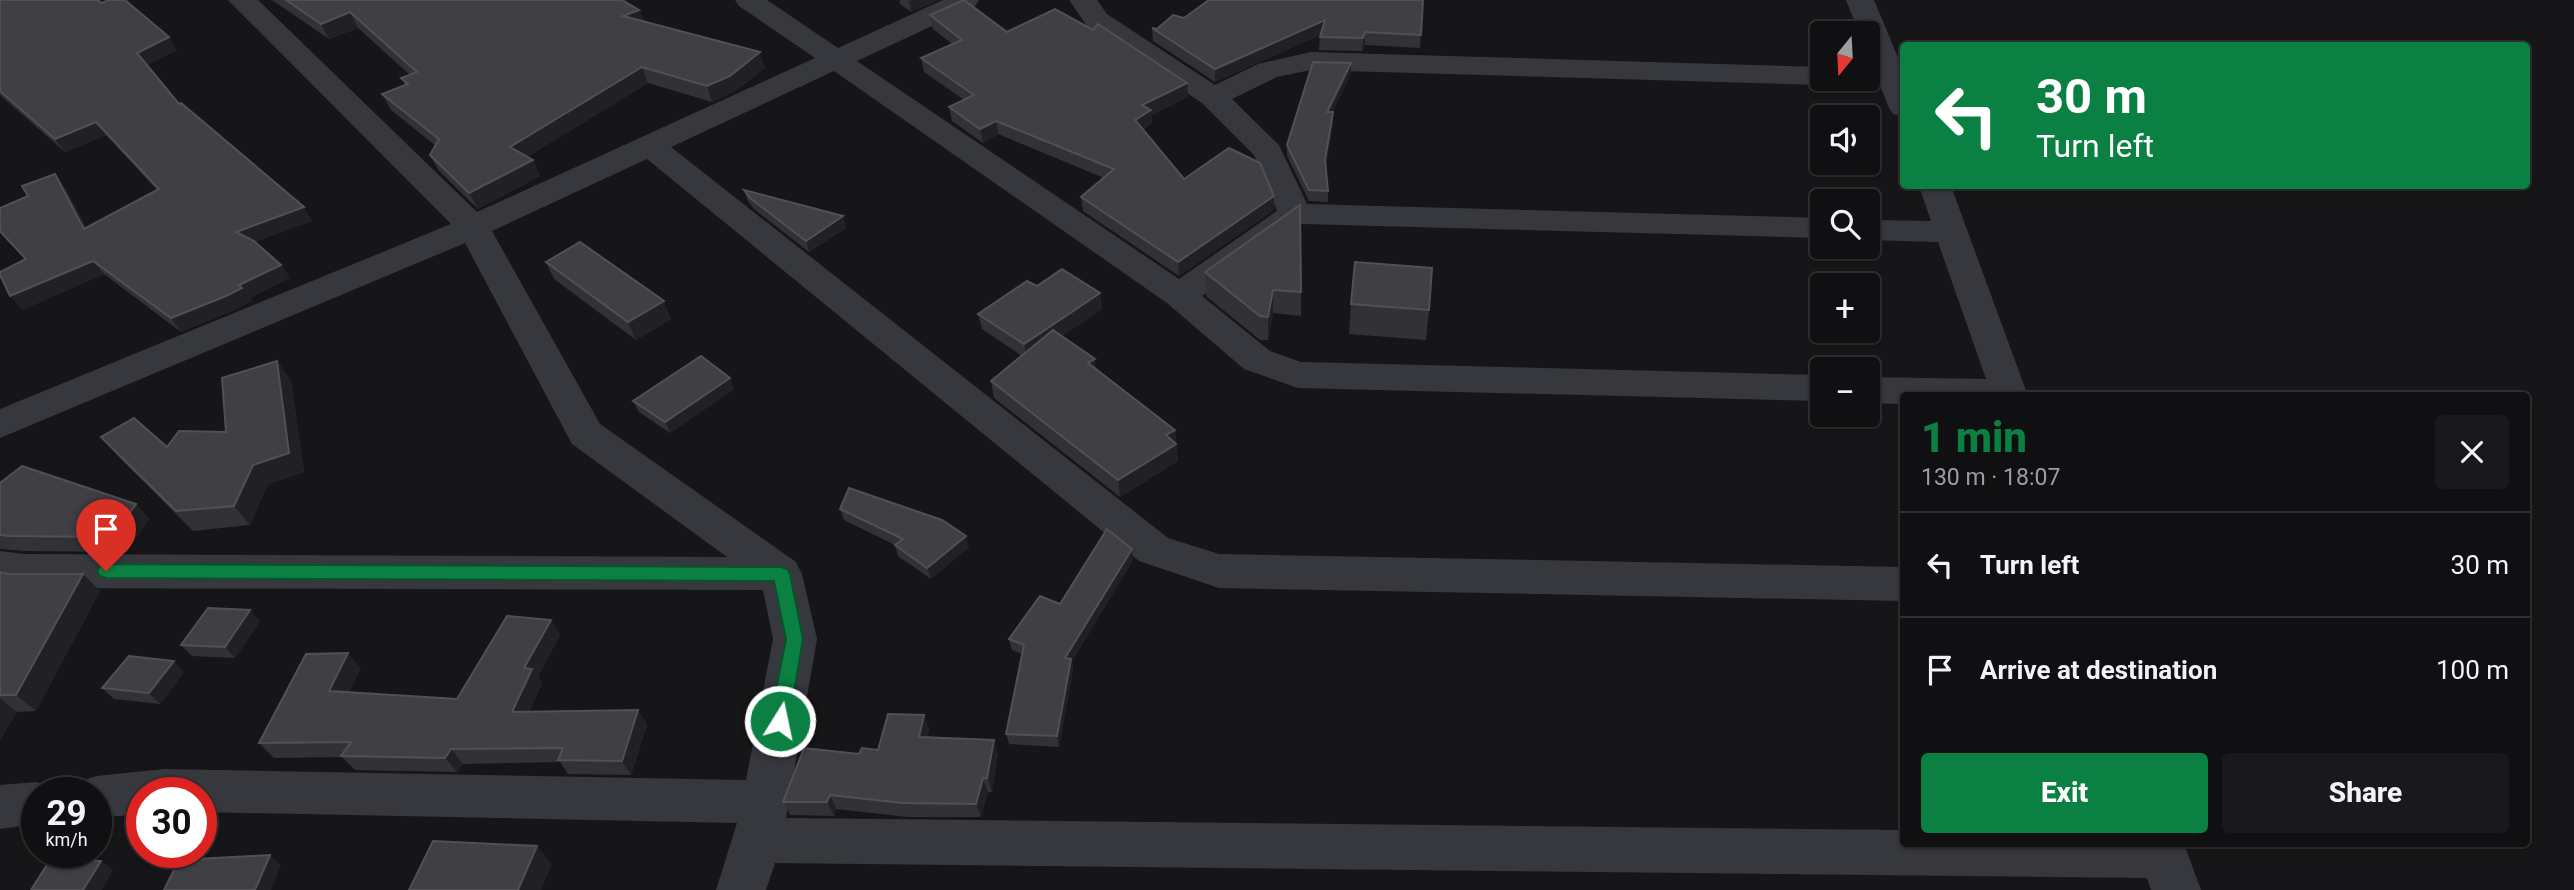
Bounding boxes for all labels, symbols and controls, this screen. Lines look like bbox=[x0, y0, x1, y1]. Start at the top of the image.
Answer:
north arrow bbox=[1810, 21, 1880, 91]
map controls bbox=[1810, 21, 1880, 427]
text: 30 m bbox=[2036, 68, 2147, 125]
icon: left bbox=[1921, 70, 2012, 161]
button: sound bbox=[1810, 105, 1880, 175]
text: Turn left bbox=[2036, 127, 2154, 165]
button: search bbox=[1810, 189, 1880, 259]
button: + bbox=[1810, 273, 1880, 343]
button: − bbox=[1810, 357, 1880, 427]
text: 1 min bbox=[1921, 413, 2027, 462]
button: close bbox=[2435, 415, 2509, 489]
text: 130 m · 18:07 bbox=[1921, 464, 2060, 491]
pin bbox=[76, 499, 136, 571]
icon: arrive bbox=[87, 510, 125, 548]
icon: left bbox=[1921, 546, 1959, 584]
text: Turn left bbox=[1980, 550, 2079, 580]
text: 30 m bbox=[2451, 550, 2509, 580]
icon: arrive bbox=[1921, 651, 1959, 689]
text: Arrive at destination bbox=[1980, 655, 2217, 685]
text: 100 m bbox=[2436, 655, 2509, 685]
position arrow bbox=[743, 684, 817, 758]
button: Exit bbox=[1921, 753, 2208, 833]
button: Share bbox=[2222, 753, 2509, 833]
speed limit sign: 30 bbox=[126, 777, 217, 868]
text: 29 bbox=[46, 793, 87, 834]
text: km/h bbox=[45, 829, 88, 850]

